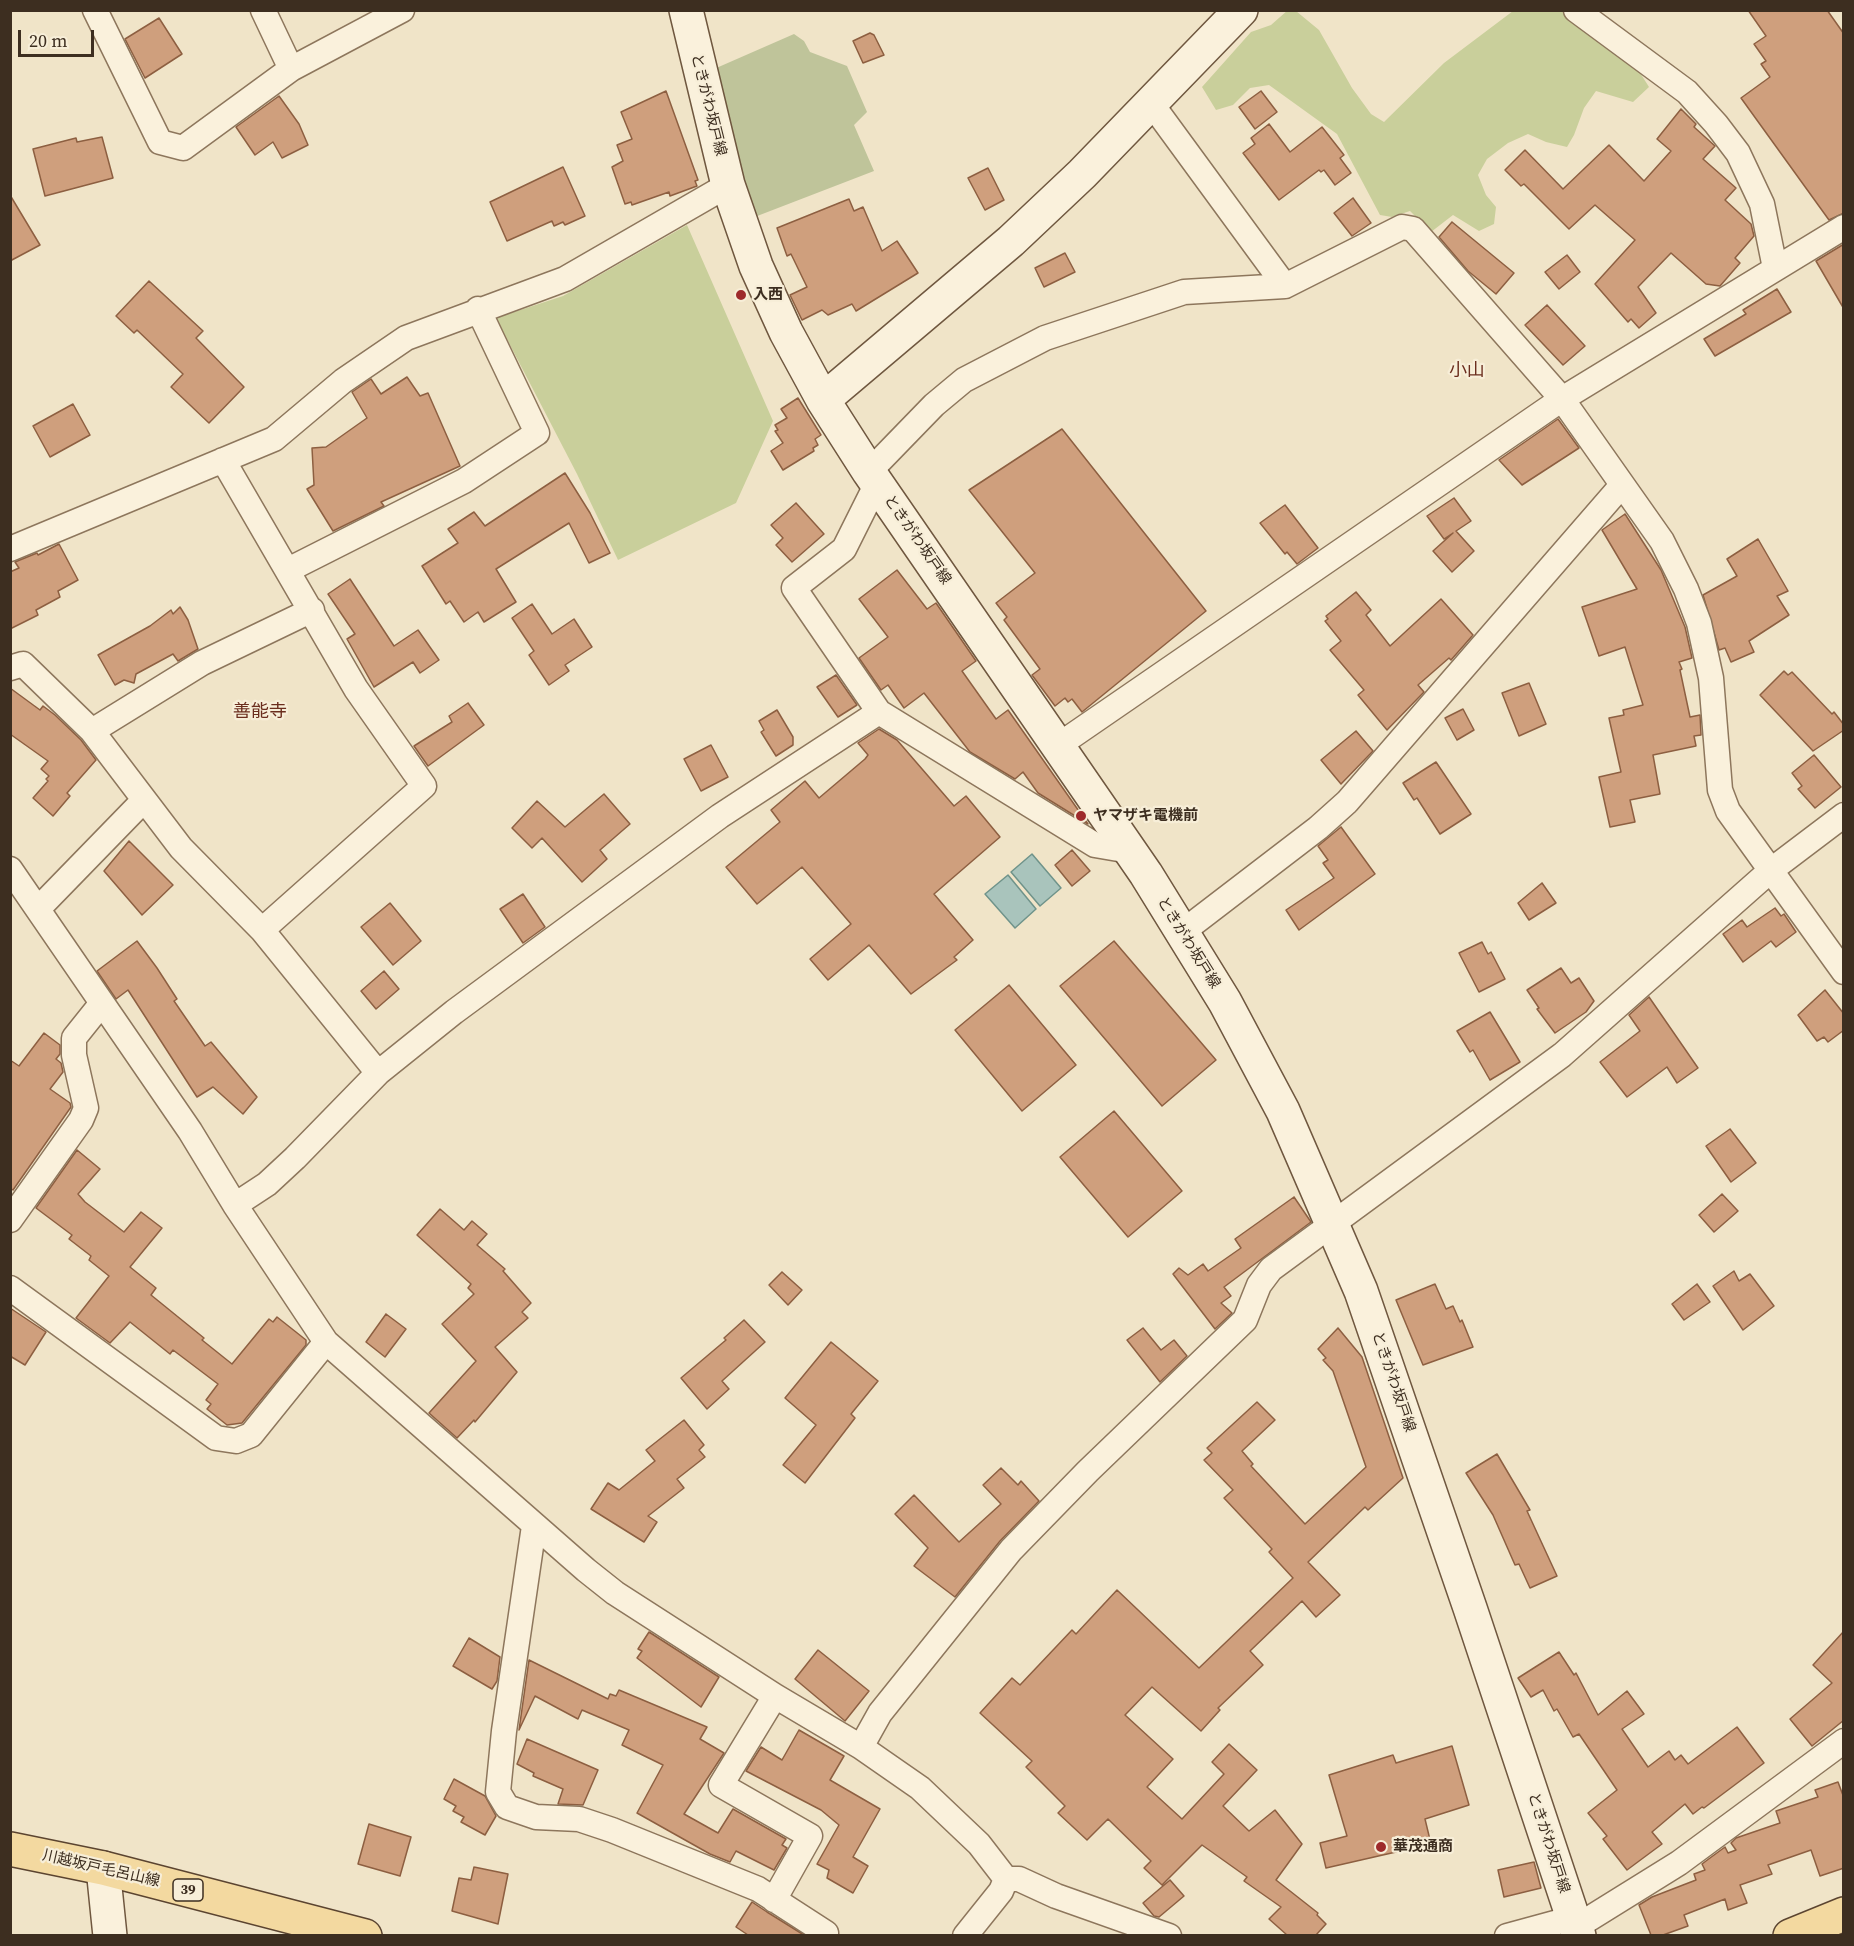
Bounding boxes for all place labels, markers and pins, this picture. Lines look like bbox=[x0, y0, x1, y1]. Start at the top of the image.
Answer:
place label: 入西 bbox=[753, 286, 783, 304]
marker: 入西 bbox=[734, 288, 748, 302]
place label: ヤマザキ電機前 bbox=[1093, 807, 1198, 825]
marker: ヤマザキ電機前 bbox=[1074, 809, 1088, 823]
place label: 華茂通商 bbox=[1393, 1838, 1453, 1856]
marker: 華茂通商 bbox=[1374, 1840, 1388, 1854]

